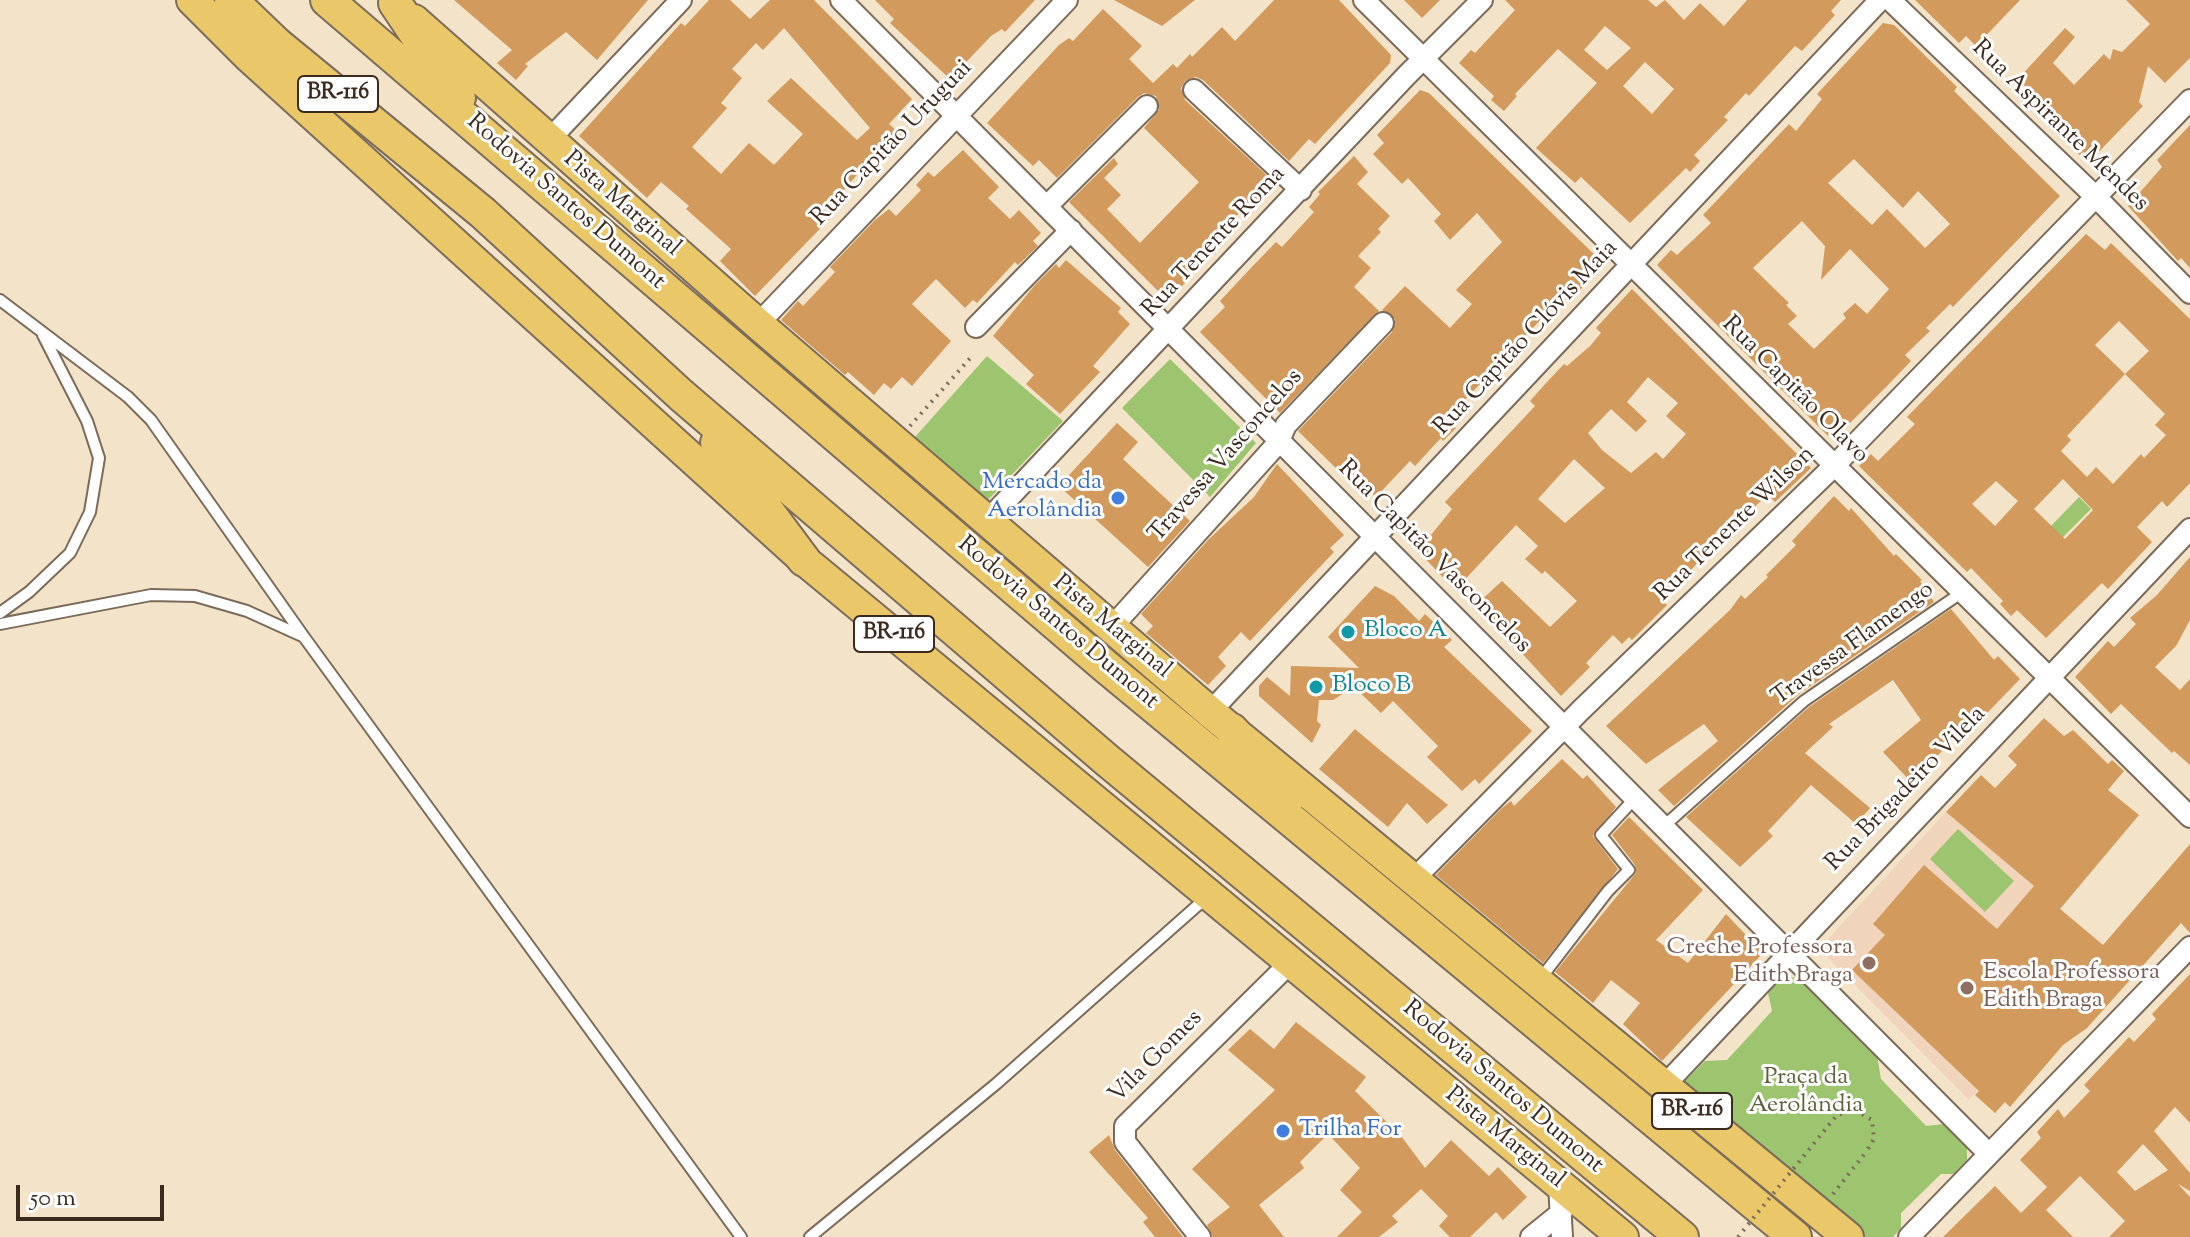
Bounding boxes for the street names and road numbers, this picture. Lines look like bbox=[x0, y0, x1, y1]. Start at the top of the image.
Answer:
street label: Rua Aspirante Mendes bbox=[1965, 35, 2153, 219]
street label: Rua Capitão Uruguai bbox=[806, 55, 980, 233]
road number: BR-116 bbox=[298, 76, 378, 112]
street label: Rodovia Santos Dumont bbox=[460, 109, 670, 297]
street label: Pista Marginal bbox=[556, 146, 686, 264]
street label: Rua Tenente Roma bbox=[1137, 161, 1293, 325]
street label: Rua Capitão Clóvis Maia bbox=[1429, 235, 1625, 443]
street label: Rua Capitão Olavo bbox=[1714, 311, 1874, 471]
street label: Travessa Vasconcelos bbox=[1144, 365, 1310, 549]
street label: Rua Tenente Wilson bbox=[1650, 441, 1822, 609]
street label: Rua Capitão Vasconcelos bbox=[1331, 456, 1535, 660]
street label: Rodovia Santos Dumont bbox=[951, 531, 1163, 717]
street label: Pista Marginal bbox=[1046, 570, 1176, 686]
street label: Travessa Flamengo bbox=[1767, 577, 1941, 713]
road number: BR-116 bbox=[854, 616, 934, 652]
street label: Rua Brigadeiro Vilela bbox=[1821, 701, 1993, 879]
street label: Rodovia Santos Dumont bbox=[1396, 995, 1608, 1181]
street label: Vila Gomes bbox=[1104, 1005, 1210, 1111]
street label: Pista Marginal bbox=[1438, 1082, 1570, 1196]
road number: BR-116 bbox=[1652, 1093, 1732, 1129]

